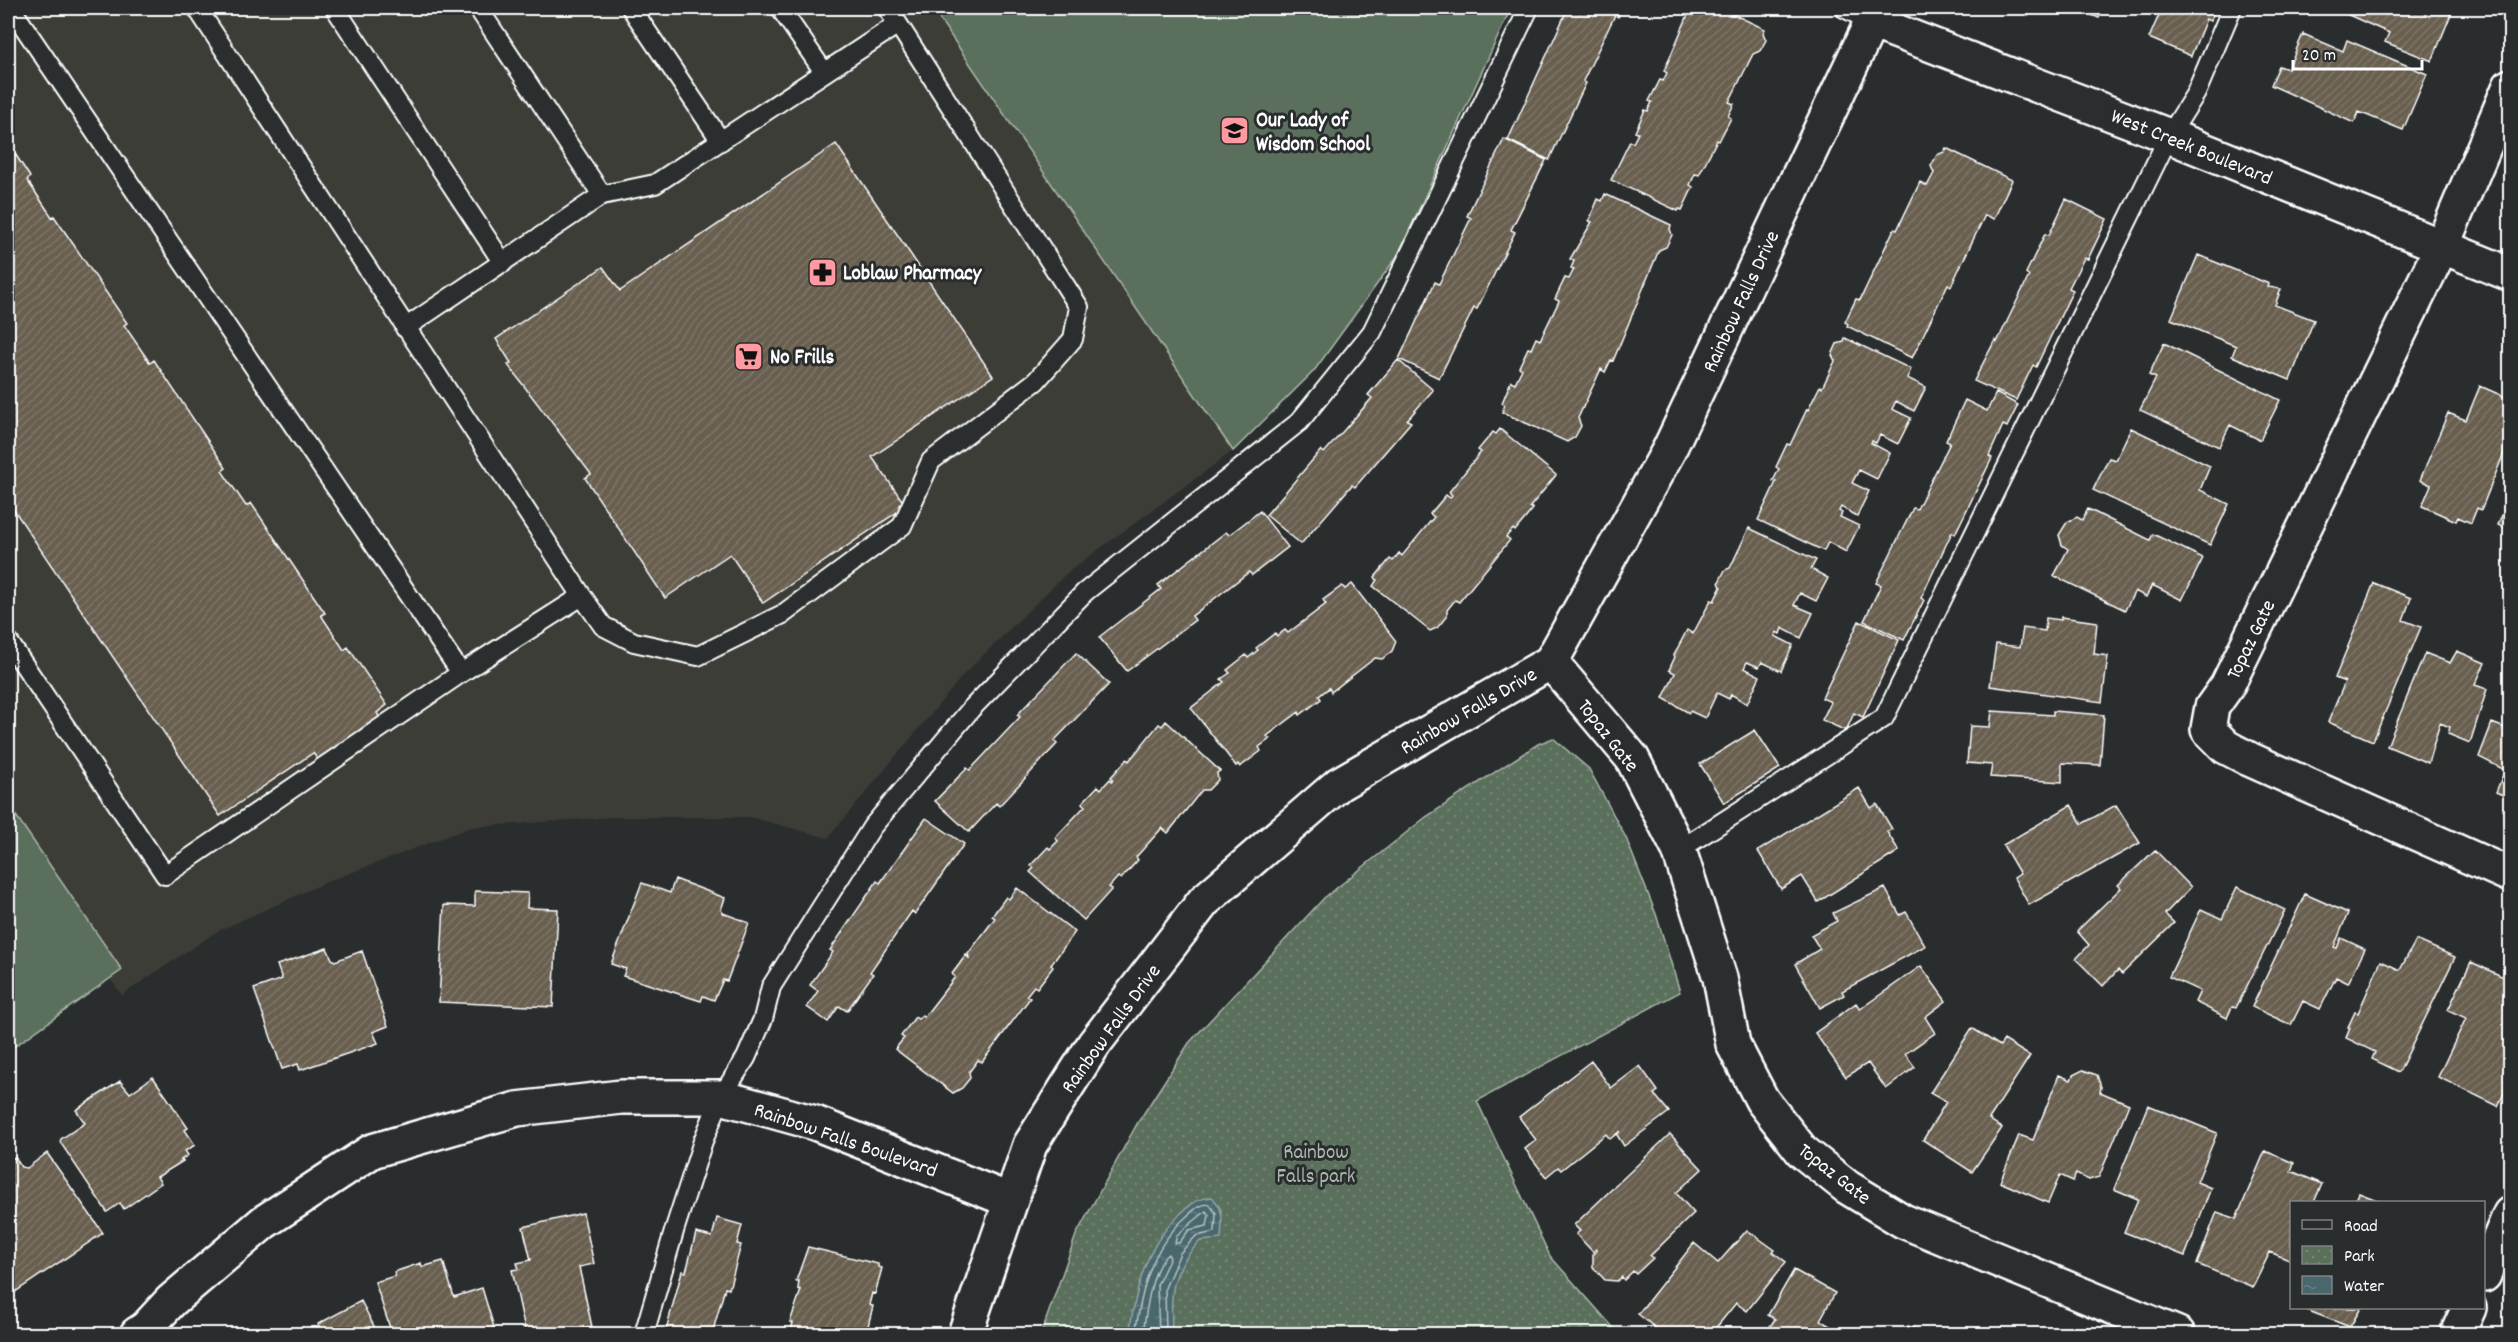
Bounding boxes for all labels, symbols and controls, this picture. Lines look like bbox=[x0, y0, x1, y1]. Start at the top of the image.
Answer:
scale bar bbox=[2293, 33, 2422, 71]
text: 20 m bbox=[2302, 44, 2336, 69]
street label: West Creek Boulevard bbox=[2106, 103, 2276, 195]
place label: Our Lady of Wisdom School bbox=[1256, 107, 1371, 161]
school or university icon: Our Lady of Wisdom School bbox=[1219, 115, 1251, 147]
street label: Rainbow Falls Drive bbox=[1697, 226, 1789, 378]
pharmacy icon: Loblaw Pharmacy bbox=[806, 256, 838, 288]
place label: Loblaw Pharmacy bbox=[843, 260, 983, 290]
supermarket icon: No Frills bbox=[733, 340, 765, 372]
place label: No Frills bbox=[770, 344, 835, 374]
street label: Topaz Gate bbox=[2220, 595, 2285, 685]
street label: Rainbow Falls Drive bbox=[1395, 661, 1544, 764]
street label: Topaz Gate bbox=[1568, 694, 1645, 780]
street label: Rainbow Falls Drive bbox=[1055, 959, 1170, 1101]
street label: Rainbow Falls Boulevard bbox=[749, 1096, 941, 1187]
street label: Topaz Gate bbox=[1790, 1137, 1876, 1214]
park label: Rainbow Falls park bbox=[1277, 1139, 1355, 1193]
legend bbox=[2290, 1201, 2485, 1309]
text: Road bbox=[2344, 1215, 2378, 1240]
text: Park bbox=[2344, 1245, 2375, 1270]
text: Water bbox=[2344, 1275, 2384, 1300]

